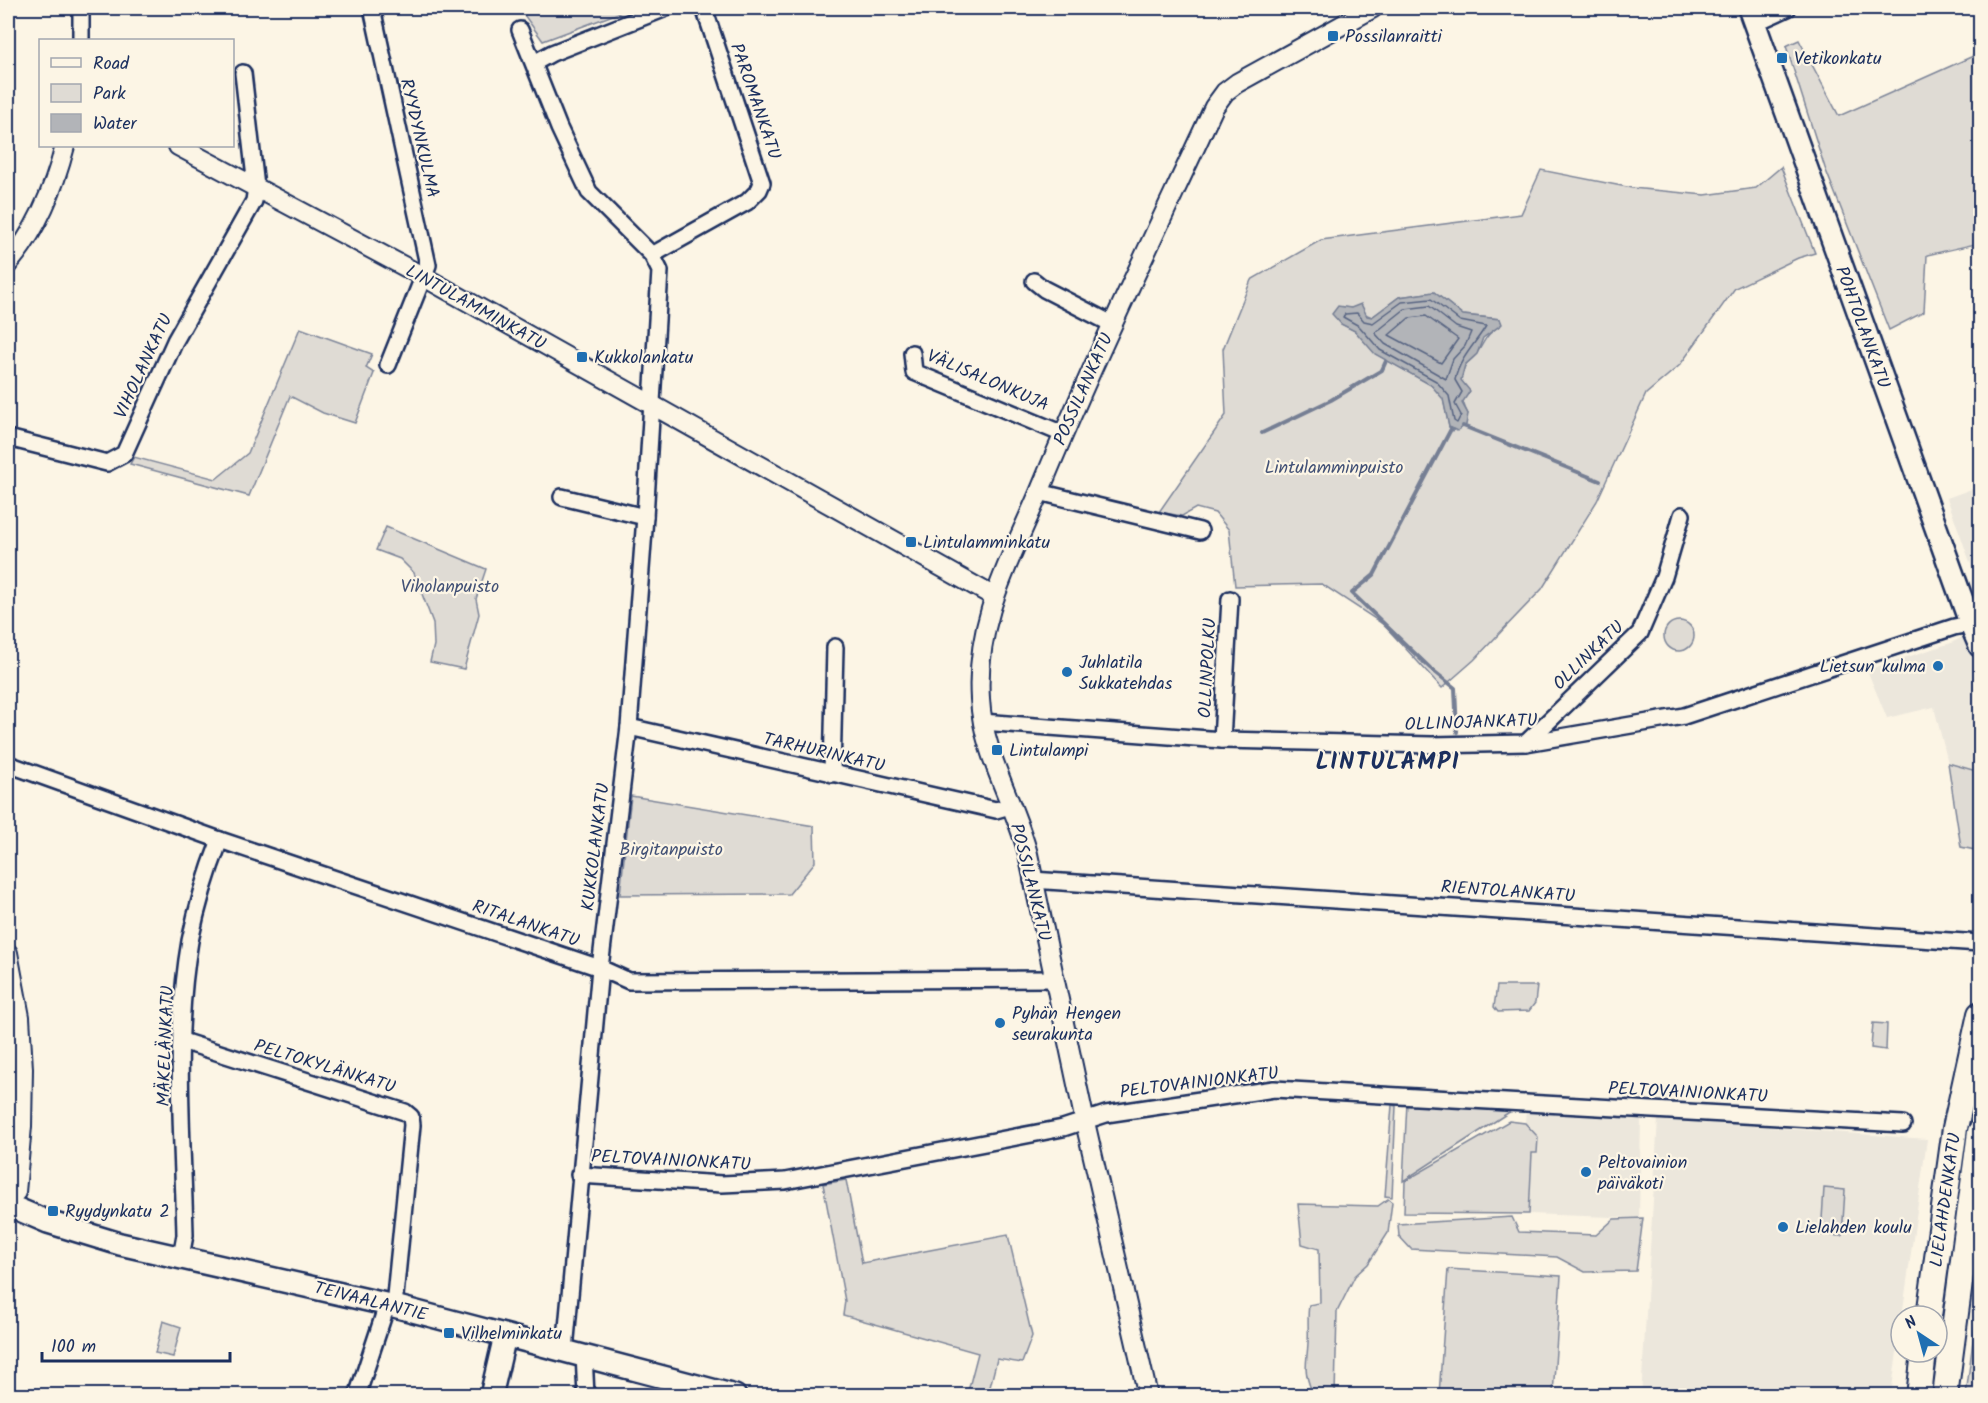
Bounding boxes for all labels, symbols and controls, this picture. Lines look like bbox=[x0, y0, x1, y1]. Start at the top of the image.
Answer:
place label: Possilanraitti bbox=[1345, 23, 1443, 52]
marker: Possilanraitti bbox=[1326, 29, 1340, 43]
legend bbox=[39, 39, 234, 147]
street label: PAROMANKATU bbox=[721, 39, 788, 164]
place label: Vetikonkatu bbox=[1794, 45, 1882, 74]
text: Road bbox=[93, 50, 130, 79]
marker: Vetikonkatu bbox=[1775, 51, 1789, 65]
street label: RYYDYNKULMA bbox=[391, 76, 446, 201]
text: Park bbox=[93, 80, 126, 109]
text: Water bbox=[93, 110, 138, 139]
street label: LINTULAMMINKATU bbox=[400, 258, 551, 359]
street label: POHTOLANKATU bbox=[1826, 262, 1897, 393]
street label: VIHOLANKATU bbox=[107, 309, 182, 424]
street label: POSSILANKATU bbox=[1047, 328, 1122, 451]
street label: VÄLISALONKUJA bbox=[922, 343, 1053, 420]
place label: Kukkolankatu bbox=[594, 344, 694, 373]
marker: Kukkolankatu bbox=[575, 350, 589, 364]
park label: Lintulamminpuisto bbox=[1264, 454, 1404, 483]
place label: Lintulamminkatu bbox=[923, 529, 1051, 558]
marker: Lintulamminkatu bbox=[904, 535, 918, 549]
park label: Viholanpuisto bbox=[401, 573, 499, 602]
street label: OLLINKATU bbox=[1546, 614, 1632, 698]
street label: OLLINPOLKU bbox=[1191, 617, 1226, 719]
place label: Juhlatila Sukkatehdas bbox=[1079, 649, 1173, 699]
place label: Lietsun kulma bbox=[1819, 653, 1926, 682]
marker: Lietsun kulma bbox=[1931, 659, 1945, 673]
marker: Juhlatila Sukkatehdas bbox=[1060, 665, 1074, 679]
street label: OLLINOJANKATU bbox=[1404, 707, 1538, 740]
street label: TARHURINKATU bbox=[760, 725, 888, 782]
place label: Lintulampi bbox=[1009, 737, 1089, 766]
marker: Lintulampi bbox=[990, 743, 1004, 757]
district label: LINTULAMPI bbox=[1316, 743, 1460, 782]
street label: KUKKOLANKATU bbox=[574, 781, 619, 913]
street label: POSSILANKATU bbox=[1001, 820, 1058, 945]
park label: Birgitanpuisto bbox=[619, 836, 723, 865]
street label: RIENTOLANKATU bbox=[1440, 873, 1576, 912]
street label: RITALANKATU bbox=[468, 893, 583, 956]
street label: MÄKELÄNKATU bbox=[150, 985, 183, 1107]
place label: Pyhän Hengen seurakunta bbox=[1012, 1000, 1121, 1050]
marker: Pyhän Hengen seurakunta bbox=[993, 1016, 1007, 1030]
street label: PELTOKYLÄNKATU bbox=[250, 1032, 399, 1103]
street label: PELTOVAINIONKATU bbox=[1118, 1059, 1281, 1108]
street label: PELTOVAINIONKATU bbox=[1607, 1075, 1769, 1112]
street label: LIELAHDENKATU bbox=[1923, 1131, 1970, 1269]
street label: PELTOVAINIONKATU bbox=[590, 1143, 752, 1180]
place label: Peltovainion päiväkoti bbox=[1597, 1149, 1687, 1199]
marker: Peltovainion päiväkoti bbox=[1579, 1165, 1593, 1179]
place label: Ryydynkatu 2 bbox=[65, 1198, 170, 1227]
marker: Ryydynkatu 2 bbox=[46, 1204, 60, 1218]
place label: Lielahden koulu bbox=[1795, 1214, 1912, 1243]
marker: Lielahden koulu bbox=[1776, 1220, 1790, 1234]
street label: TEIVAALANTIE bbox=[311, 1274, 431, 1331]
north arrow bbox=[1889, 1304, 1949, 1364]
text: N bbox=[1900, 1310, 1923, 1336]
place label: Vilhelminkatu bbox=[461, 1320, 562, 1349]
scale bar bbox=[42, 1325, 230, 1363]
marker: Vilhelminkatu bbox=[442, 1326, 456, 1340]
text: 100 m bbox=[51, 1333, 96, 1362]

